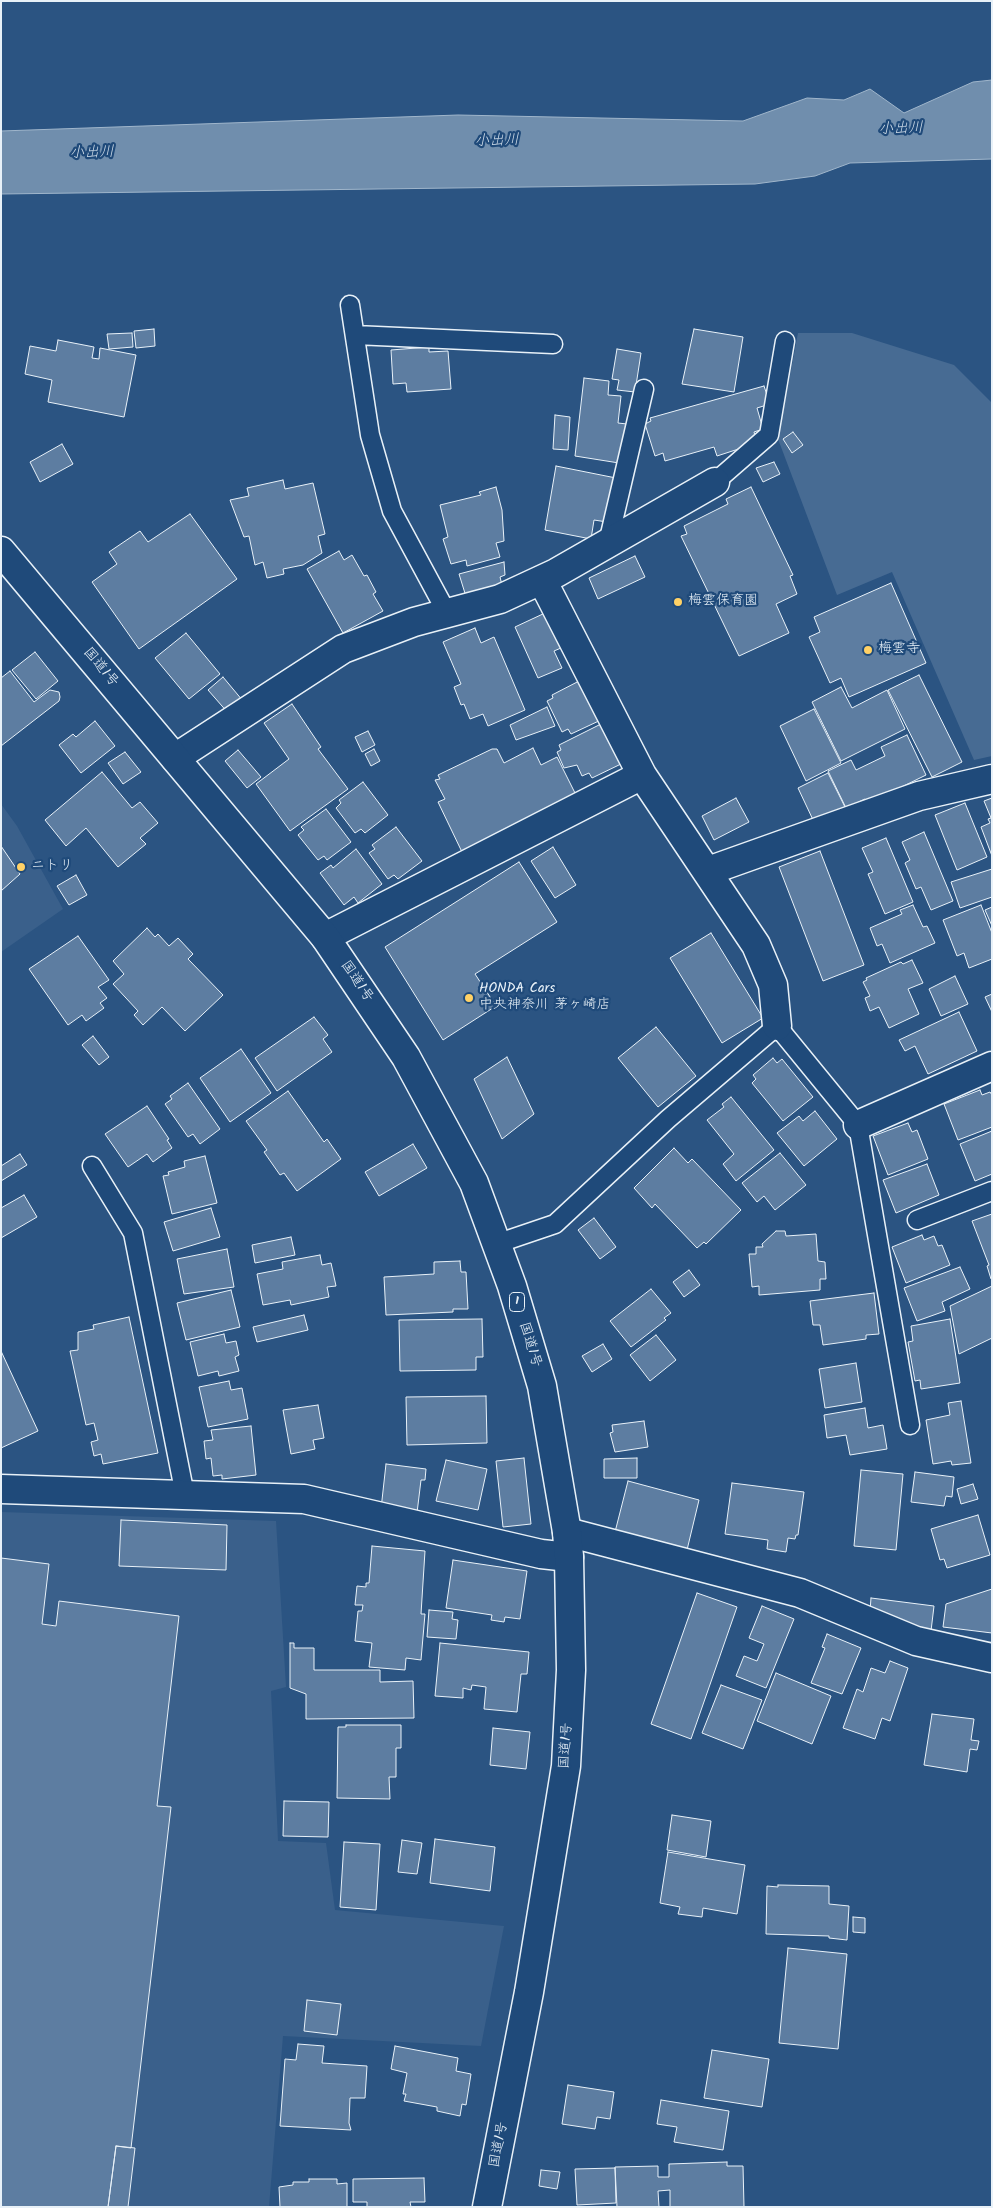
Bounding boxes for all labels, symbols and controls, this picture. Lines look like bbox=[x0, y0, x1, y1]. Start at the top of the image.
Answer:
water label: 小出川 bbox=[878, 120, 924, 140]
water label: 小出川 bbox=[474, 132, 520, 152]
water label: 小出川 bbox=[69, 144, 115, 164]
place label: 梅雲保育園 bbox=[688, 594, 758, 610]
marker: 梅雲保育園 bbox=[672, 596, 684, 608]
place label: 梅雲寺 bbox=[878, 642, 920, 658]
marker: 梅雲寺 bbox=[862, 644, 874, 656]
street label: 国道1号 bbox=[79, 645, 121, 691]
place label: ニトリ bbox=[31, 859, 73, 875]
marker: ニトリ bbox=[15, 861, 27, 873]
street label: 国道1号 bbox=[336, 958, 376, 1006]
place label: HONDA Cars 中央神奈川 茅ヶ崎店 bbox=[479, 982, 611, 1014]
marker: HONDA Cars 中央神奈川 茅ヶ崎店 bbox=[463, 992, 475, 1004]
road number: 1 bbox=[510, 1292, 524, 1311]
street label: 国道1号 bbox=[514, 1320, 544, 1370]
street label: 国道1号 bbox=[557, 1722, 577, 1770]
street label: 国道1号 bbox=[487, 2121, 513, 2169]

